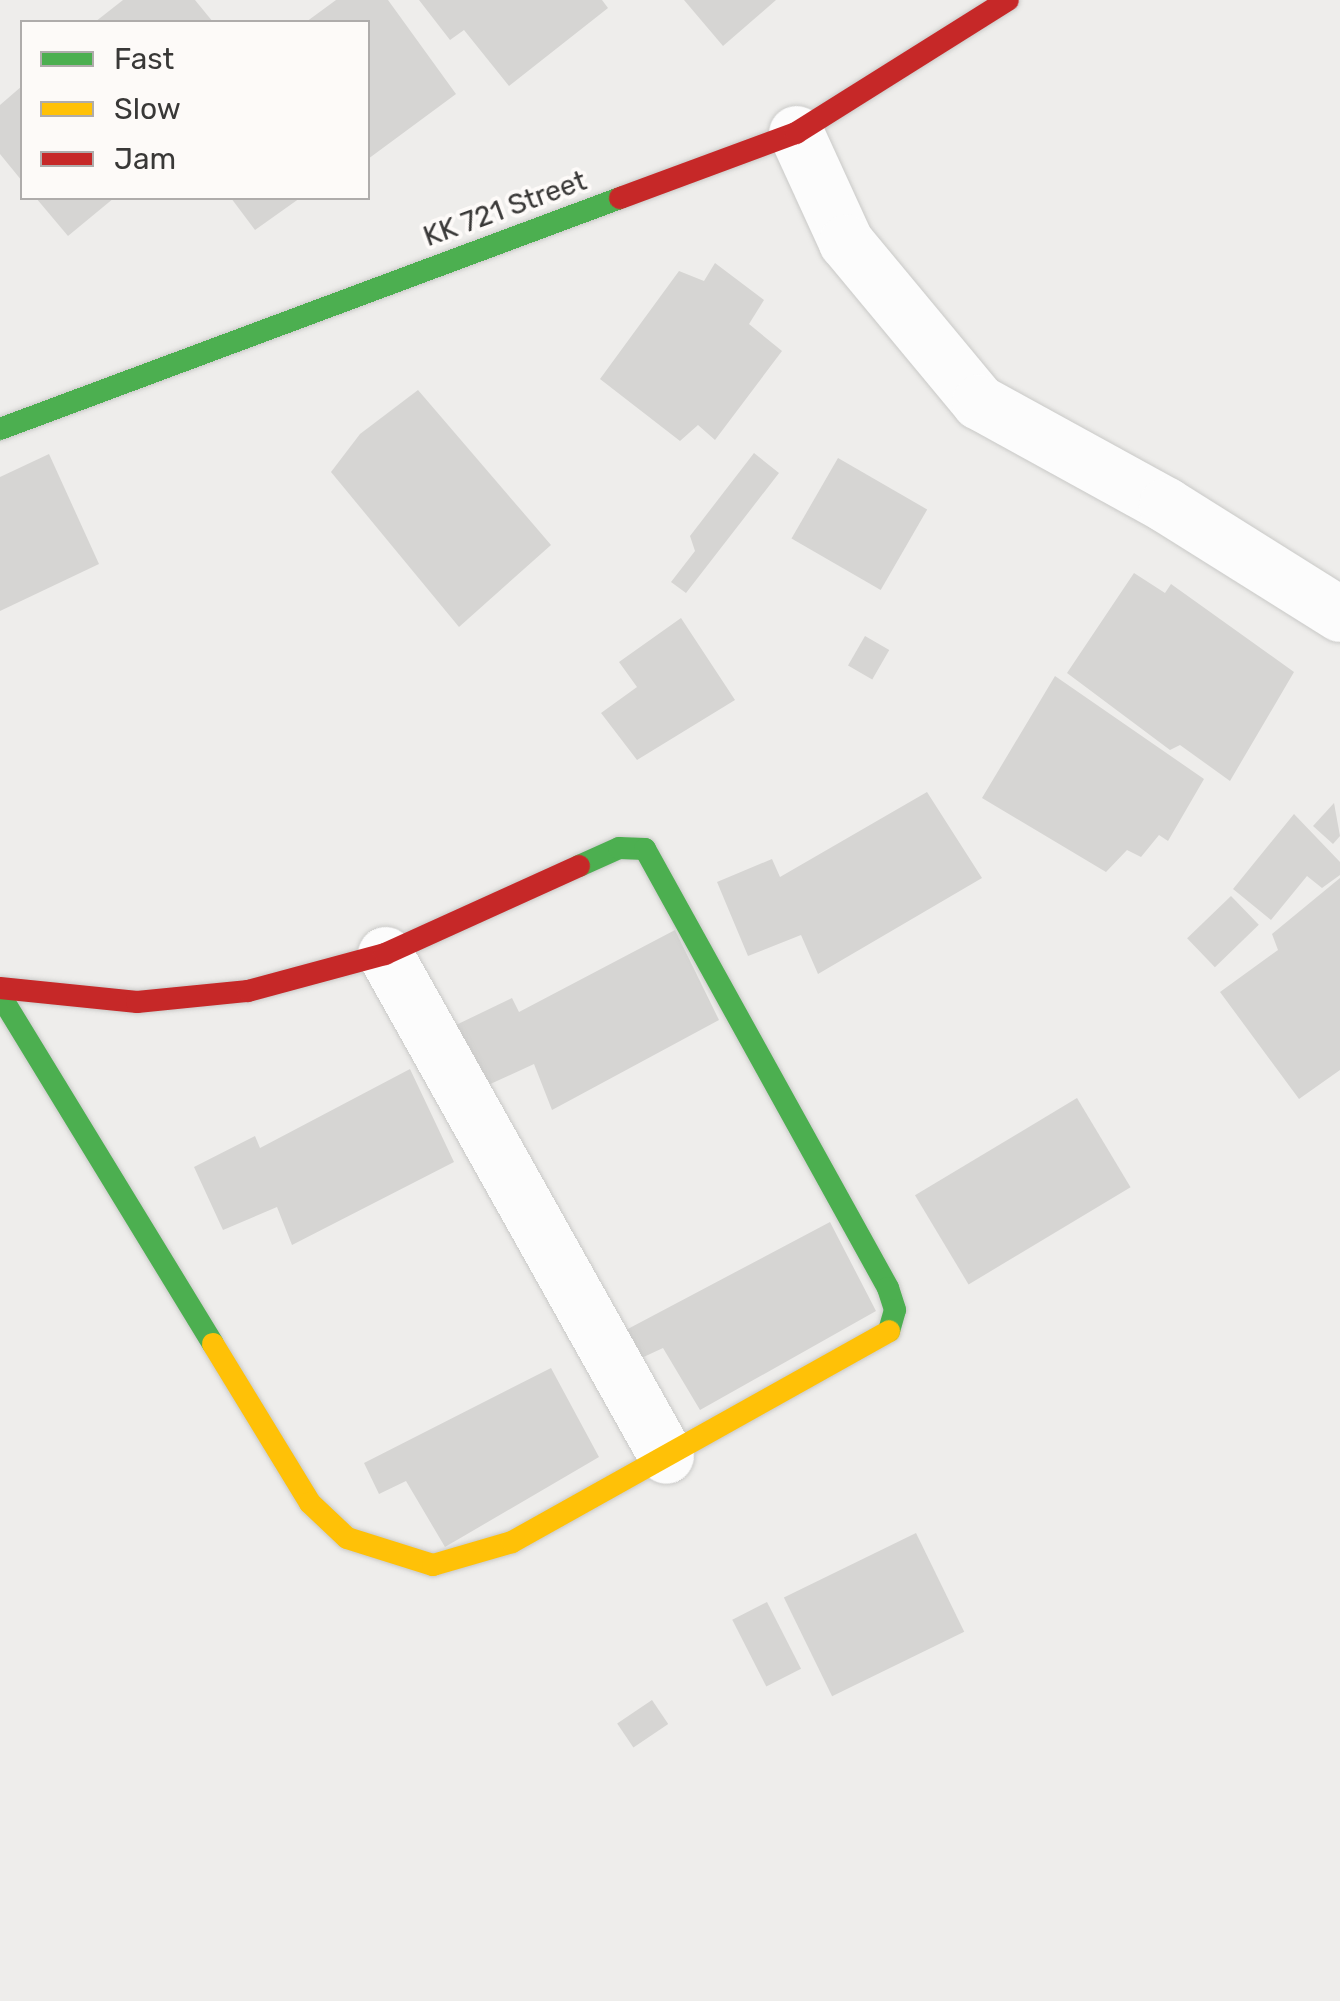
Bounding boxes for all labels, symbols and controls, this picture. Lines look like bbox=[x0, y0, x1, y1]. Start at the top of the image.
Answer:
legend bbox=[20, 20, 370, 200]
text: Fast bbox=[114, 41, 174, 77]
text: Slow bbox=[114, 91, 181, 127]
text: Jam bbox=[114, 141, 176, 177]
street label: KK 721 Street bbox=[419, 164, 591, 254]

